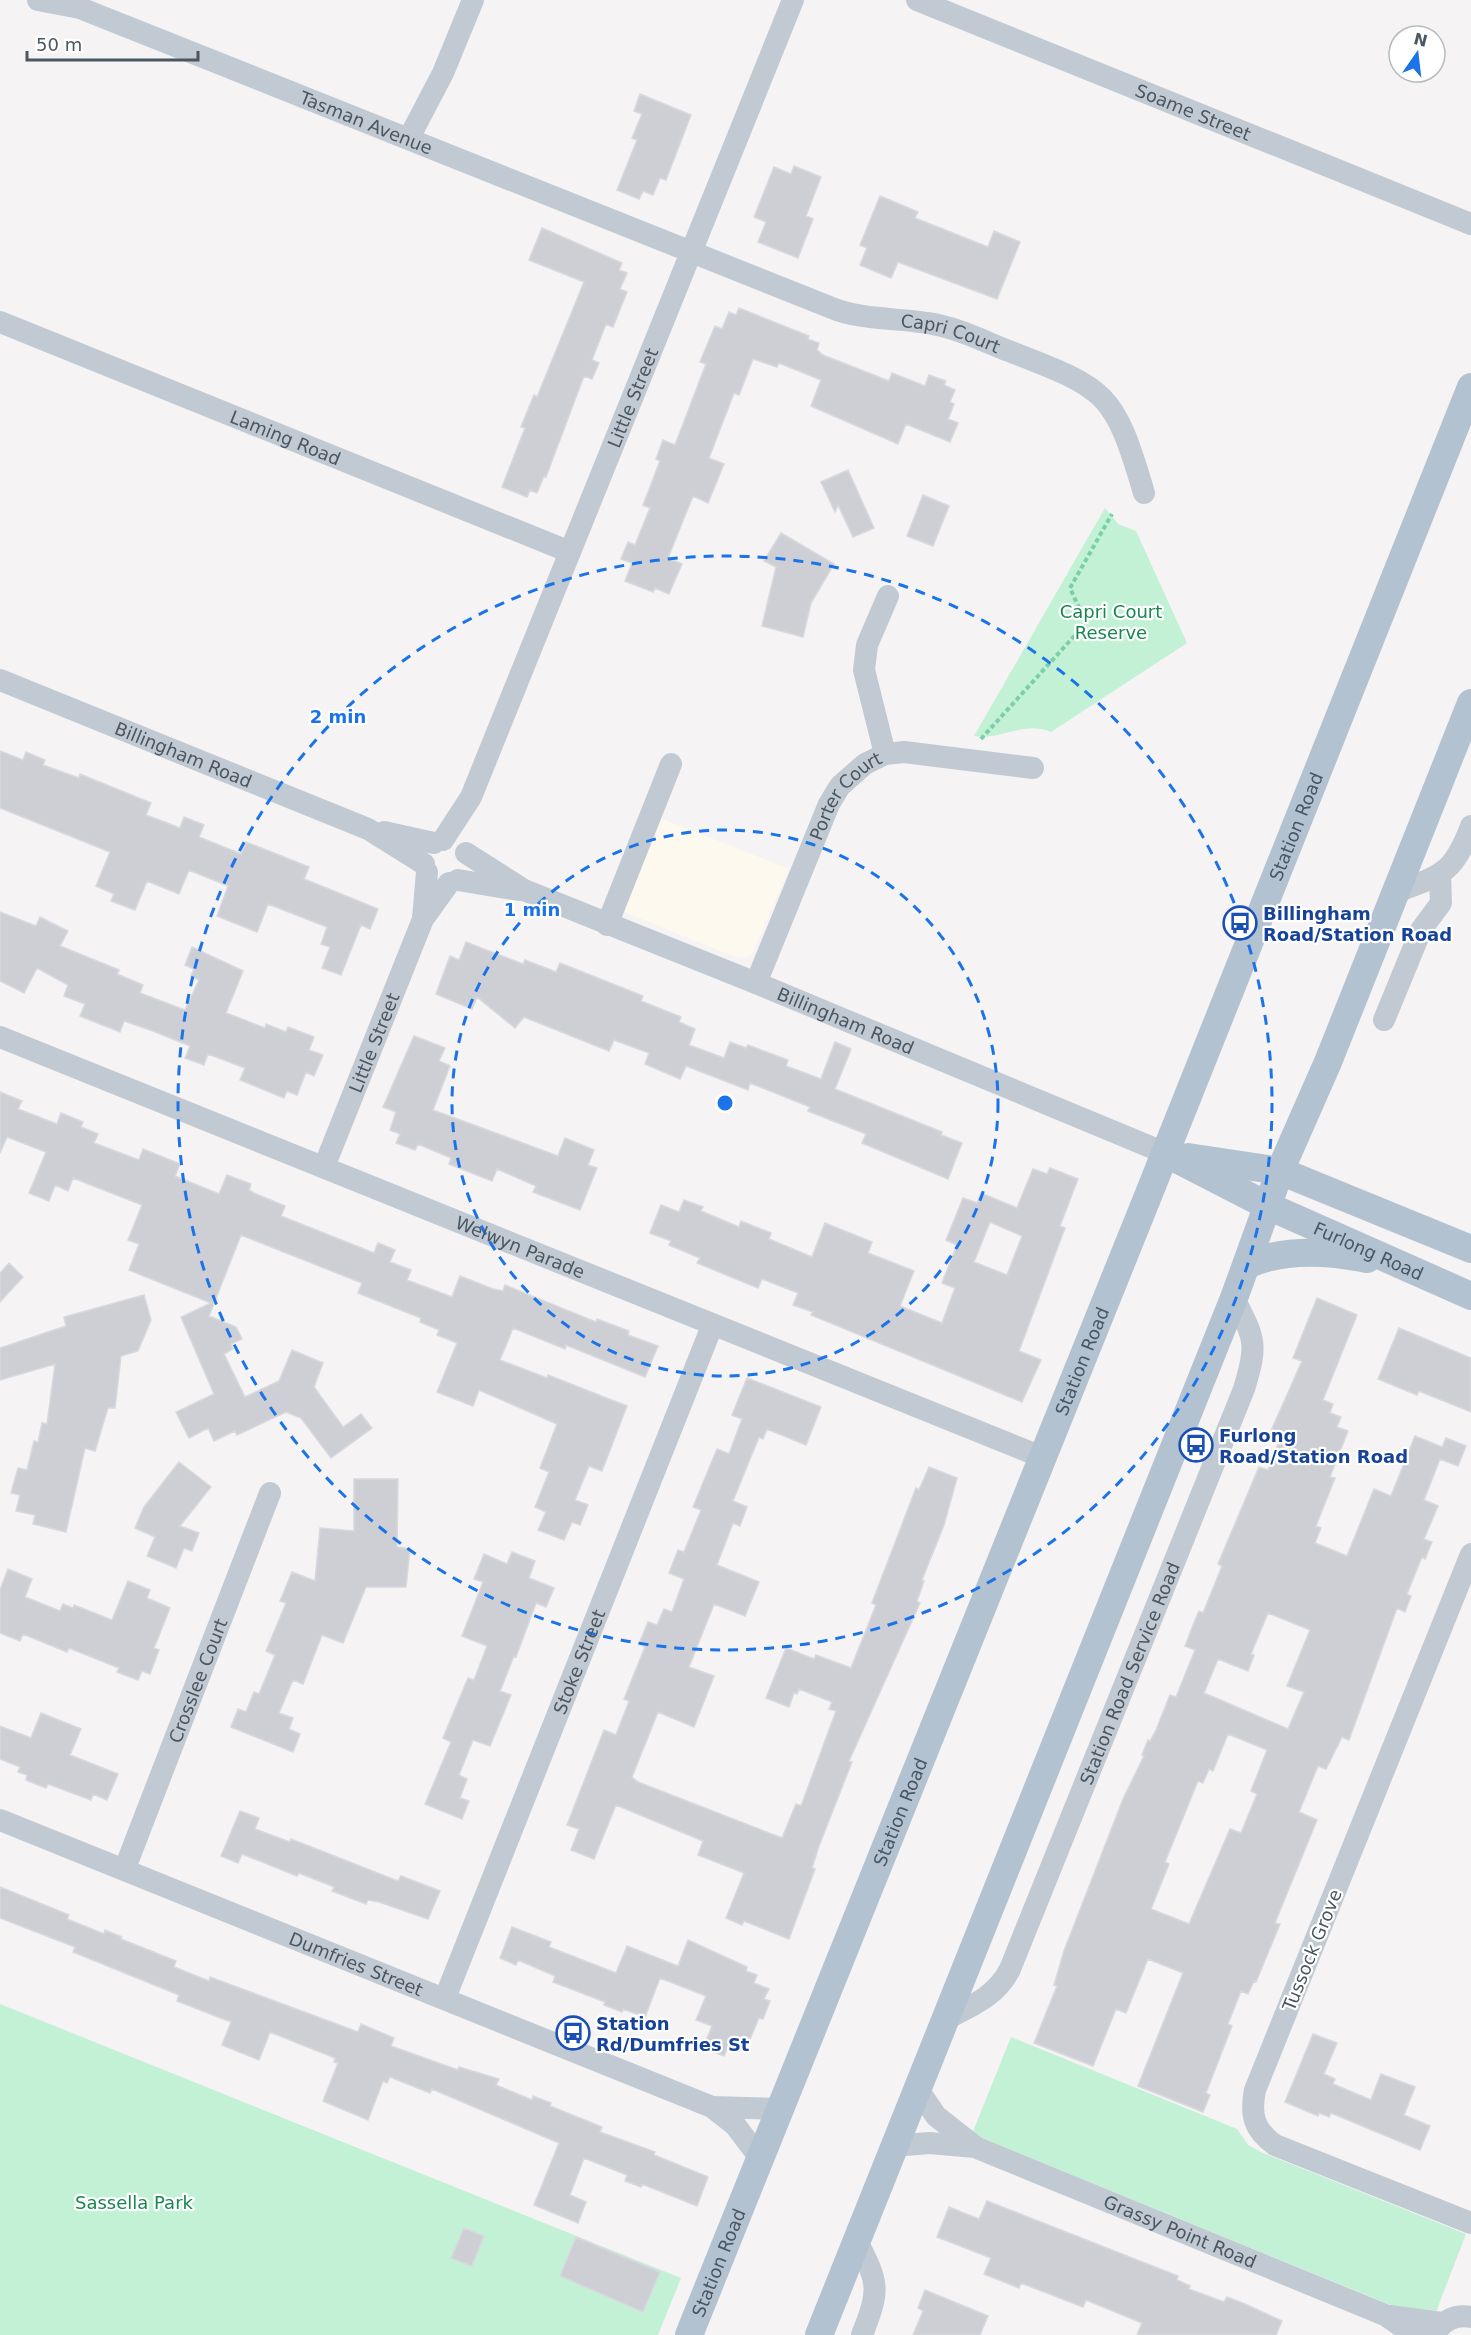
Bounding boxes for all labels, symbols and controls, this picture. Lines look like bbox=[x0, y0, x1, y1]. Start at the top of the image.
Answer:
scale bar bbox=[27, 24, 198, 62]
north arrow bbox=[1387, 24, 1447, 84]
text: N bbox=[1412, 29, 1429, 51]
text: 50 m bbox=[36, 34, 82, 55]
street label: Soame Street bbox=[1133, 79, 1254, 144]
street label: Tasman Avenue bbox=[296, 86, 436, 158]
street label: Capri Court bbox=[900, 309, 1004, 357]
street label: Little Street bbox=[603, 345, 662, 451]
street label: Laming Road bbox=[227, 406, 344, 469]
park label: Capri Court Reserve bbox=[1060, 601, 1162, 643]
text: 2 min bbox=[310, 706, 366, 727]
street label: Billingham Road bbox=[112, 717, 255, 791]
street label: Porter Court bbox=[805, 747, 885, 843]
street label: Station Road bbox=[1265, 769, 1327, 884]
text: 1 min bbox=[504, 899, 560, 920]
place label: Billingham Road/Station Road bbox=[1263, 903, 1452, 945]
bus stop icon: Billingham Road/Station Road bbox=[1222, 905, 1258, 941]
street label: Billingham Road bbox=[774, 983, 917, 1058]
street label: Little Street bbox=[344, 990, 403, 1096]
centre of rings bbox=[715, 1093, 735, 1113]
street label: Welwyn Parade bbox=[453, 1211, 588, 1282]
street label: Furlong Road bbox=[1311, 1217, 1427, 1284]
street label: Station Road bbox=[1050, 1304, 1113, 1418]
place label: Furlong Road/Station Road bbox=[1219, 1425, 1408, 1467]
bus stop icon: Furlong Road/Station Road bbox=[1178, 1427, 1214, 1463]
street label: Station Road Service Road bbox=[1075, 1559, 1184, 1788]
street label: Stoke Street bbox=[548, 1606, 609, 1717]
street label: Crosslee Court bbox=[164, 1615, 231, 1746]
street label: Station Road bbox=[869, 1755, 931, 1869]
street label: Tussock Grove bbox=[1278, 1886, 1346, 2015]
street label: Dumfries Street bbox=[286, 1927, 426, 2000]
place label: Station Rd/Dumfries St bbox=[596, 2013, 750, 2055]
bus stop icon: Station Rd/Dumfries St bbox=[555, 2015, 591, 2051]
street label: Grassy Point Road bbox=[1101, 2190, 1260, 2272]
park label: Sassella Park bbox=[75, 2192, 194, 2213]
street label: Station Road bbox=[687, 2205, 749, 2320]

